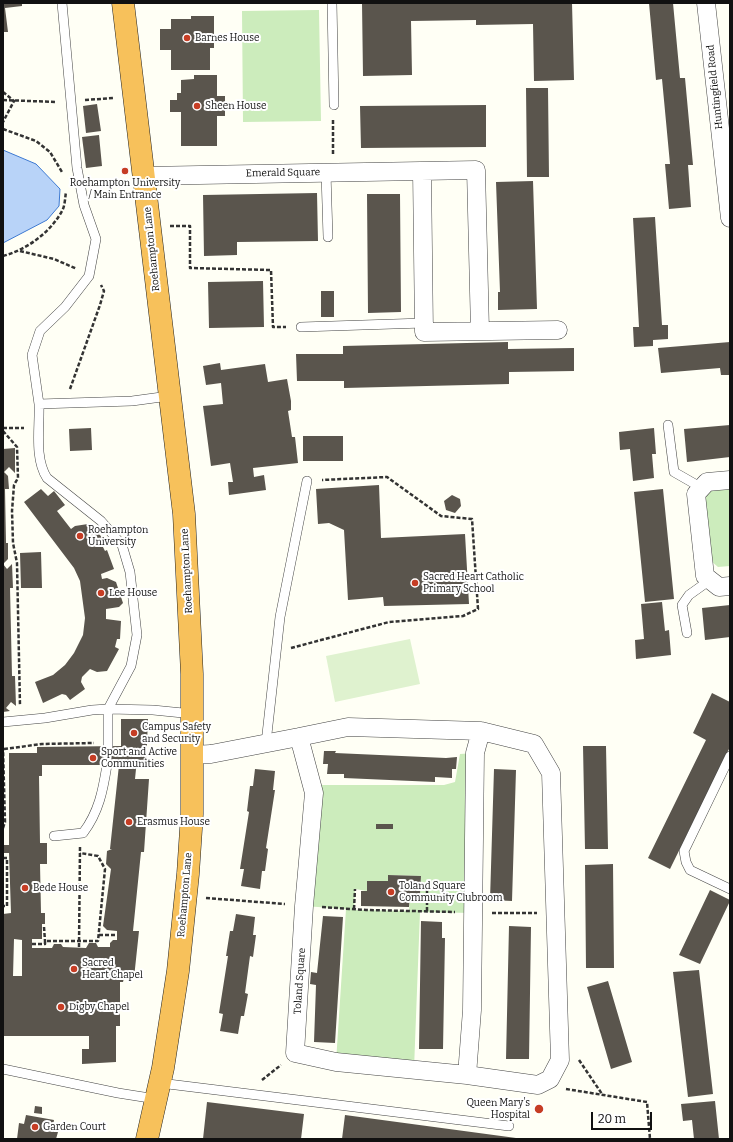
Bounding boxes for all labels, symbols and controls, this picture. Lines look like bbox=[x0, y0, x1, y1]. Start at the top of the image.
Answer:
place label: Barnes House bbox=[195, 32, 260, 44]
marker: Barnes House bbox=[182, 33, 192, 43]
street label: Huntingfield Road bbox=[705, 44, 725, 130]
place label: Sheen House bbox=[205, 100, 266, 112]
marker: Sheen House bbox=[192, 101, 202, 111]
marker: Roehampton University / Main Entrance bbox=[120, 166, 130, 176]
street label: Emerald Square bbox=[246, 166, 320, 180]
place label: Roehampton University / Main Entrance bbox=[70, 177, 180, 200]
street label: Roehampton Lane bbox=[142, 206, 162, 292]
place label: Roehampton University bbox=[88, 524, 148, 548]
street label: Roehampton Lane bbox=[179, 528, 195, 614]
marker: Roehampton University bbox=[75, 531, 85, 541]
place label: Sacred Heart Catholic Primary School bbox=[423, 571, 524, 594]
marker: Sacred Heart Catholic Primary School bbox=[410, 578, 420, 588]
place label: Lee House bbox=[109, 587, 157, 599]
marker: Lee House bbox=[96, 588, 106, 598]
place label: Campus Safety and Security bbox=[142, 721, 211, 744]
marker: Campus Safety and Security bbox=[129, 728, 139, 738]
place label: Sport and Active Communities bbox=[101, 746, 177, 770]
marker: Sport and Active Communities bbox=[88, 753, 98, 763]
place label: Erasmus House bbox=[137, 816, 210, 828]
marker: Erasmus House bbox=[124, 817, 134, 827]
street label: Roehampton Lane bbox=[175, 852, 195, 938]
place label: Toland Square Community Clubroom bbox=[399, 880, 503, 904]
place label: Bede House bbox=[33, 882, 88, 894]
marker: Bede House bbox=[20, 883, 30, 893]
marker: Toland Square Community Clubroom bbox=[386, 887, 396, 897]
street label: Toland Square bbox=[292, 947, 308, 1015]
place label: Sacred Heart Chapel bbox=[82, 957, 143, 980]
marker: Sacred Heart Chapel bbox=[69, 964, 79, 974]
place label: Digby Chapel bbox=[69, 1001, 129, 1013]
marker: Digby Chapel bbox=[56, 1002, 66, 1012]
place label: Queen Mary's Hospital bbox=[466, 1097, 530, 1120]
marker: Queen Mary's Hospital bbox=[533, 1103, 545, 1115]
scale bar bbox=[593, 1104, 654, 1130]
text: 20 m bbox=[598, 1112, 626, 1126]
place label: Garden Court bbox=[43, 1121, 106, 1133]
marker: Garden Court bbox=[30, 1122, 40, 1132]

